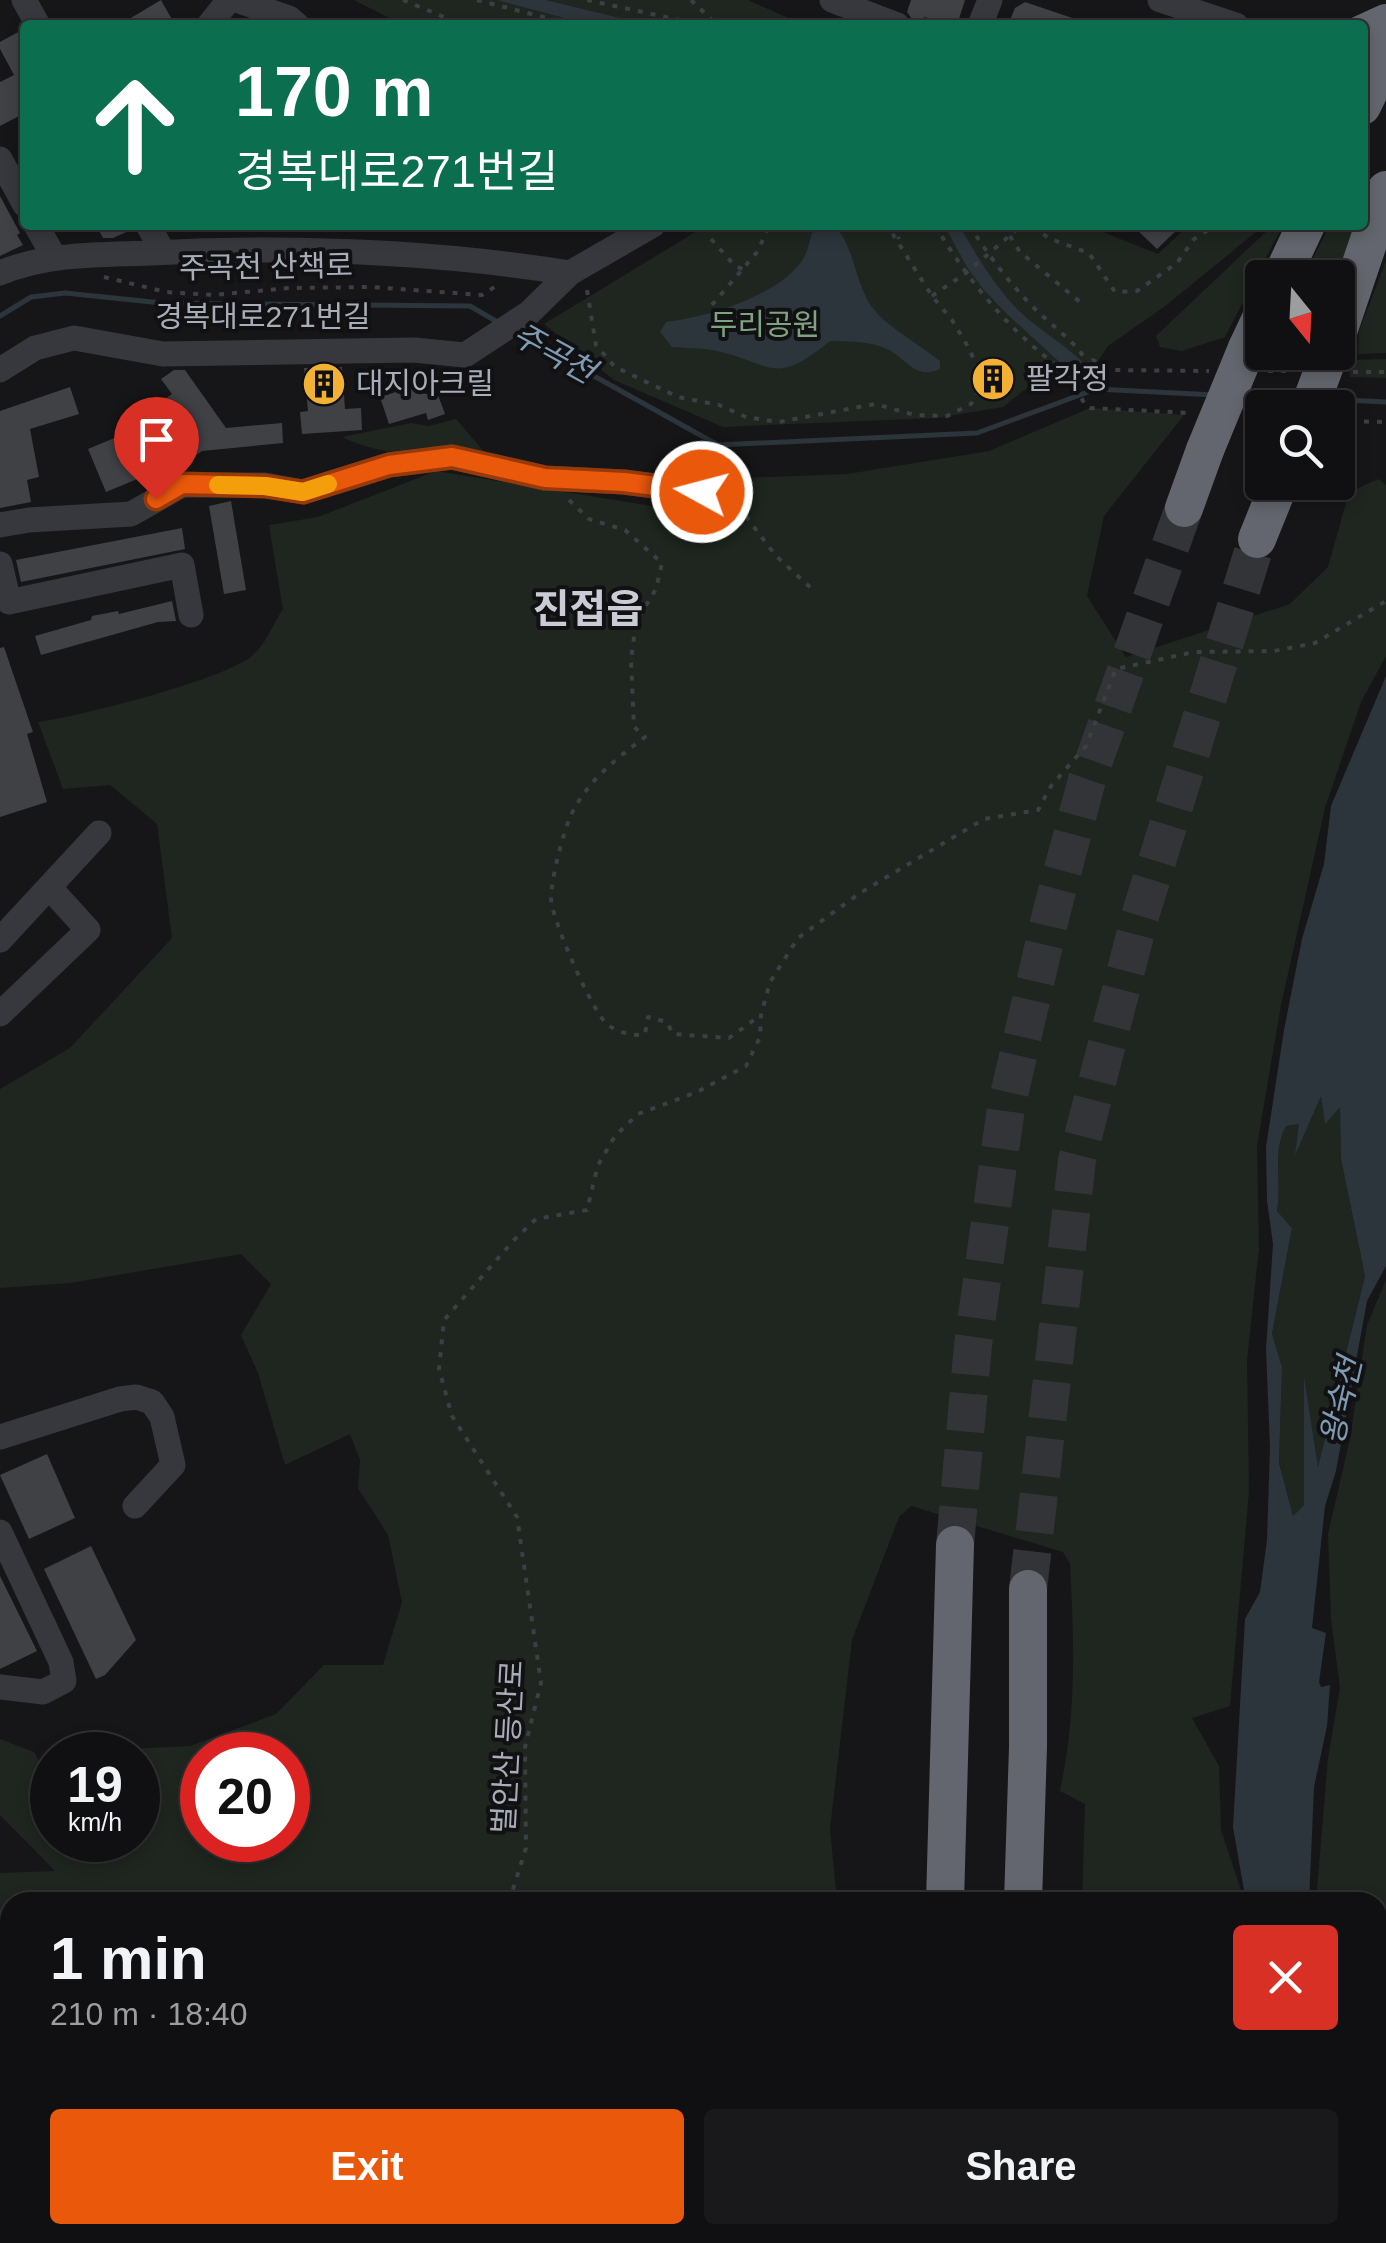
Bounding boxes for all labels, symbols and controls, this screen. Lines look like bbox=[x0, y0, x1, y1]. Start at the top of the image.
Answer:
text: 170 m bbox=[235, 53, 433, 131]
icon: ahead bbox=[70, 60, 200, 190]
text: 경복대로271번길 bbox=[235, 146, 558, 197]
street label: 주곡천 산책로 bbox=[179, 248, 353, 285]
north arrow bbox=[1245, 260, 1355, 370]
map controls bbox=[1245, 260, 1355, 500]
street label: 경복대로271번길 bbox=[155, 300, 371, 333]
park label: 두리공원 bbox=[710, 308, 820, 341]
water label: 주곡천 bbox=[507, 316, 604, 392]
building icon: 팔각정 bbox=[970, 356, 1016, 402]
building icon: 대지아크릴 bbox=[301, 361, 347, 407]
place label: 팔각정 bbox=[1026, 362, 1109, 395]
place label: 대지아크릴 bbox=[356, 367, 494, 400]
button: search bbox=[1245, 390, 1355, 500]
pin bbox=[114, 397, 199, 500]
icon: arrive bbox=[129, 412, 184, 467]
position arrow bbox=[650, 440, 754, 544]
district label: 진접읍 bbox=[533, 587, 643, 631]
water label: 왕숙천 bbox=[1314, 1350, 1369, 1448]
street label: 벌안산 등산로 bbox=[486, 1659, 529, 1835]
speed limit sign: 20 bbox=[180, 1732, 310, 1862]
text: 19 bbox=[67, 1757, 123, 1813]
text: km/h bbox=[68, 1808, 122, 1836]
text: 1 min bbox=[50, 1925, 207, 1992]
button: close bbox=[1233, 1925, 1338, 2030]
text: 210 m · 18:40 bbox=[50, 1996, 247, 2032]
button: Exit bbox=[50, 2109, 684, 2224]
button: Share bbox=[704, 2109, 1338, 2224]

